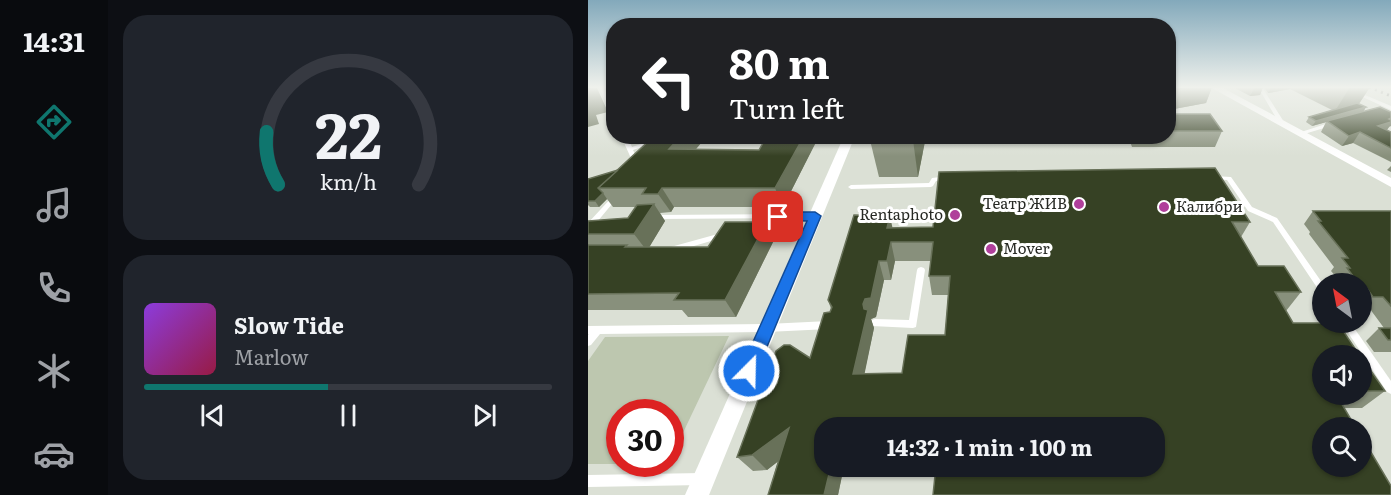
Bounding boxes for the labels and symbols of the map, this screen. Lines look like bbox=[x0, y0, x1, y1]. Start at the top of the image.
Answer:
pin bbox=[752, 191, 803, 242]
place label: Театр ЖИВ bbox=[983, 191, 1067, 214]
place label: Калибри bbox=[1176, 194, 1243, 217]
marker: Театр ЖИВ bbox=[1072, 197, 1086, 211]
marker: Калибри bbox=[1157, 200, 1171, 214]
place label: Rentaphoto bbox=[859, 202, 943, 225]
marker: Rentaphoto bbox=[948, 208, 962, 222]
place label: Mover bbox=[1003, 236, 1050, 259]
marker: Mover bbox=[984, 242, 998, 256]
north arrow bbox=[1312, 273, 1372, 333]
position arrow bbox=[717, 339, 781, 403]
speed limit sign: 30 bbox=[606, 399, 684, 477]

